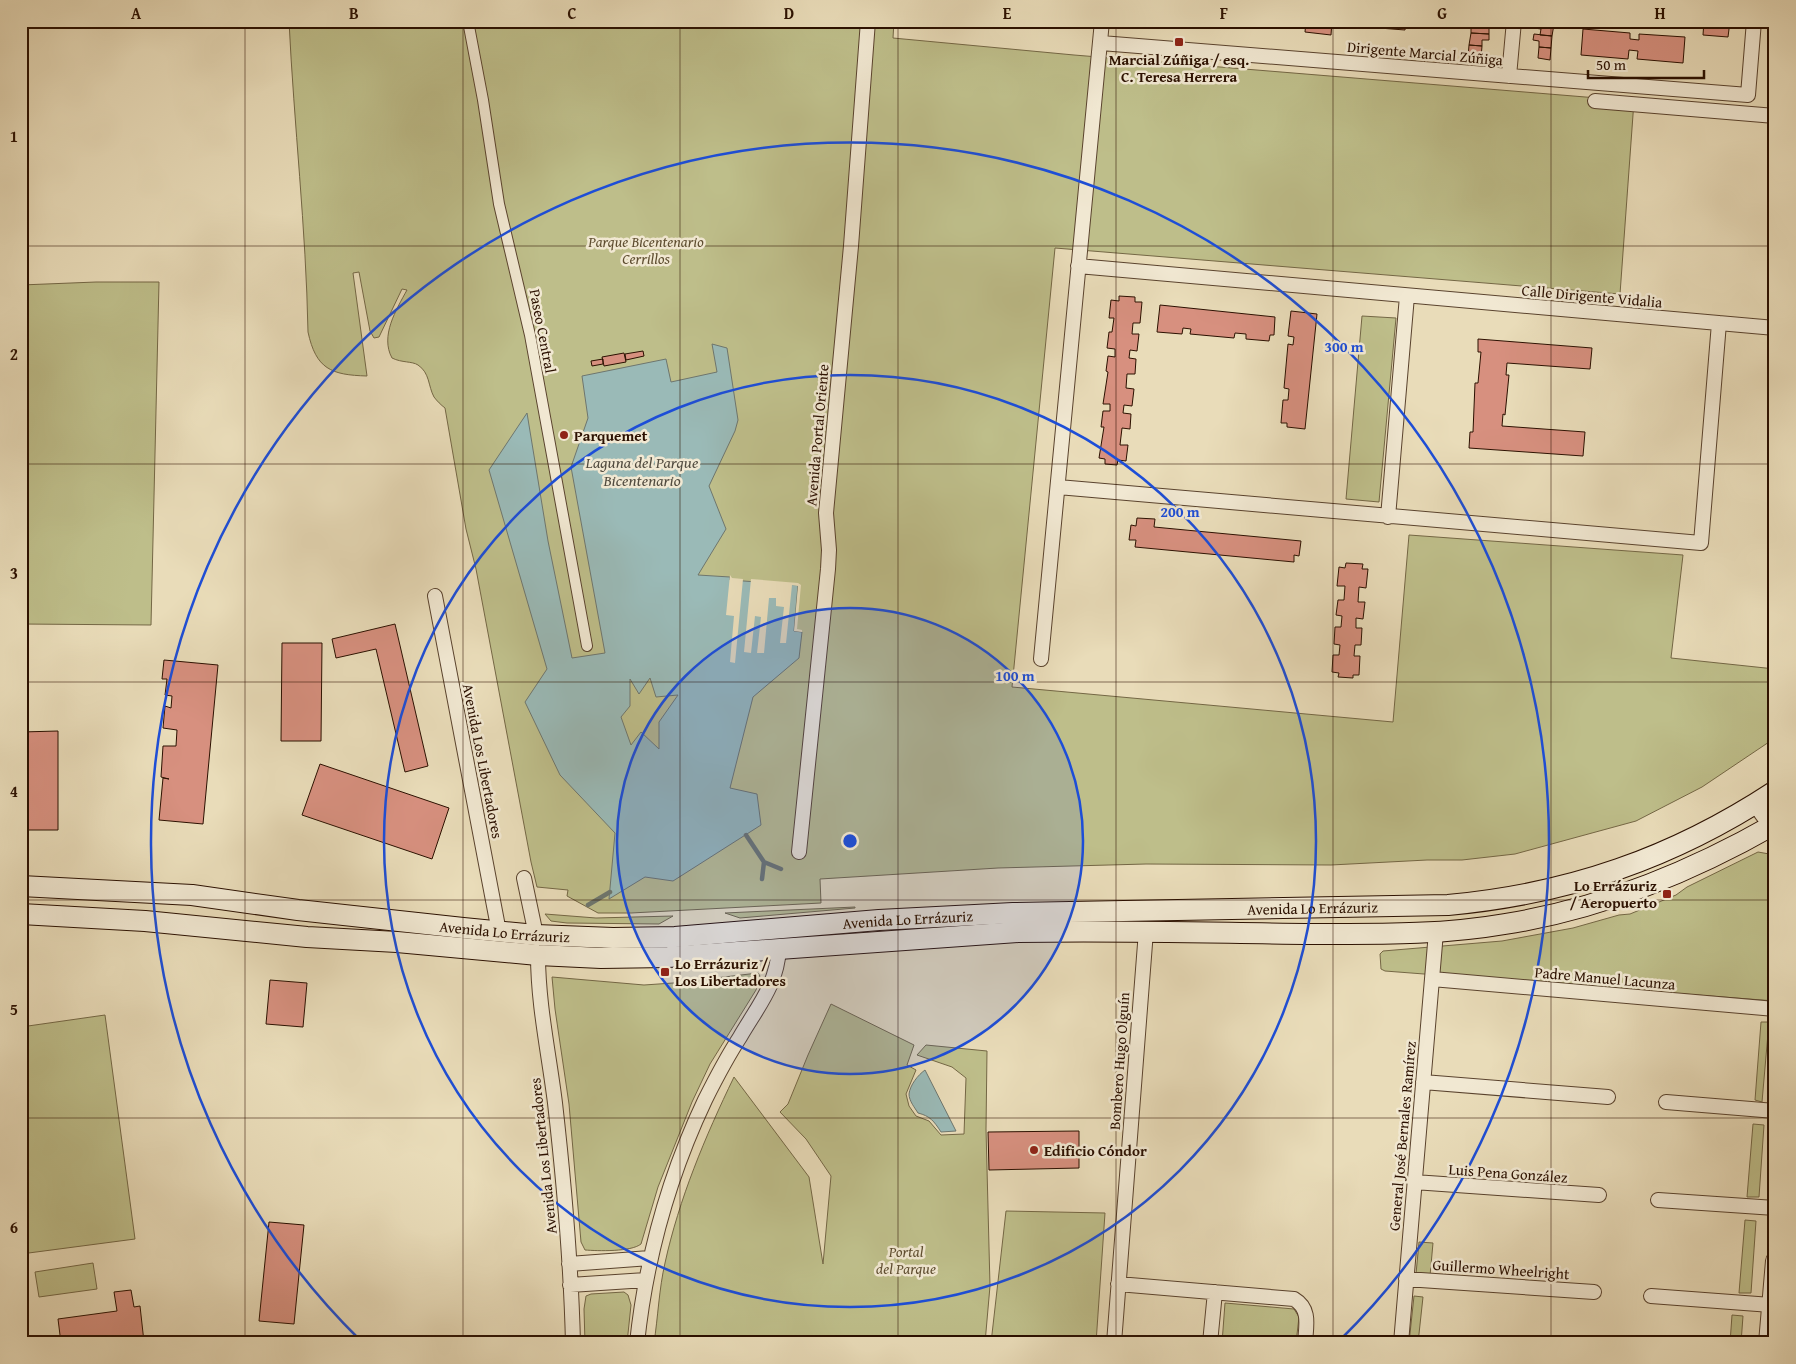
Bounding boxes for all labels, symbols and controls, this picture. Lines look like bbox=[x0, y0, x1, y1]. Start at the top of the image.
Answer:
text: A bbox=[131, 1, 142, 25]
text: B bbox=[349, 1, 359, 25]
text: C bbox=[567, 1, 577, 25]
text: D bbox=[784, 1, 794, 25]
text: E bbox=[1003, 1, 1012, 25]
text: F bbox=[1220, 1, 1228, 25]
text: G bbox=[1437, 1, 1447, 25]
text: H bbox=[1654, 1, 1666, 25]
marker: Marcial Zúñiga / esq. C. Teresa Herrera bbox=[1173, 36, 1185, 48]
street label: Dirigente Marcial Zúñiga bbox=[1346, 36, 1504, 70]
scale bar bbox=[1588, 48, 1705, 80]
place label: Marcial Zúñiga / esq. C. Teresa Herrera bbox=[1109, 49, 1249, 87]
text: 50 m bbox=[1596, 54, 1627, 75]
text: 1 bbox=[10, 124, 18, 148]
park label: Parque Bicentenario Cerrillos bbox=[587, 231, 704, 269]
street label: Calle Dirigente Vidalia bbox=[1521, 279, 1663, 313]
street label: Paseo Central bbox=[525, 287, 561, 375]
text: 300 m bbox=[1324, 336, 1364, 357]
text: 2 bbox=[10, 342, 18, 366]
street label: Avenida Portal Oriente bbox=[800, 363, 834, 507]
place label: Parquemet bbox=[574, 425, 648, 446]
marker: Parquemet bbox=[558, 429, 570, 441]
water label: Laguna del Parque Bicentenario bbox=[585, 450, 699, 492]
text: 200 m bbox=[1160, 501, 1200, 522]
text: 3 bbox=[10, 561, 18, 585]
text: 100 m bbox=[995, 665, 1035, 686]
street label: Avenida Los Libertadores bbox=[458, 682, 508, 840]
text: 4 bbox=[10, 779, 18, 803]
centre of rings bbox=[841, 832, 859, 850]
place label: Lo Errázuriz / Aeropuerto bbox=[1570, 875, 1657, 913]
marker: Lo Errázuriz / Aeropuerto bbox=[1661, 888, 1673, 900]
street label: Avenida Lo Errázuriz bbox=[1247, 896, 1378, 919]
street label: Avenida Lo Errázuriz bbox=[842, 905, 974, 934]
street label: Avenida Lo Errázuriz bbox=[438, 915, 571, 947]
place label: Lo Errázuriz / Los Libertadores bbox=[675, 953, 786, 991]
street label: Padre Manuel Lacunza bbox=[1534, 961, 1676, 995]
marker: Lo Errázuriz / Los Libertadores bbox=[659, 966, 671, 978]
street label: Bombero Hugo Olguín bbox=[1104, 991, 1134, 1131]
text: 5 bbox=[10, 997, 18, 1021]
street label: General José Bernales Ramírez bbox=[1383, 1040, 1421, 1232]
street label: Avenida Los Libertadores bbox=[524, 1077, 562, 1235]
place label: Edificio Cóndor bbox=[1044, 1140, 1147, 1161]
marker: Edificio Cóndor bbox=[1028, 1144, 1040, 1156]
street label: Luis Pena González bbox=[1448, 1158, 1569, 1188]
text: 6 bbox=[10, 1215, 18, 1239]
park label: Portal del Parque bbox=[876, 1241, 936, 1279]
street label: Guillermo Wheelright bbox=[1432, 1254, 1571, 1284]

